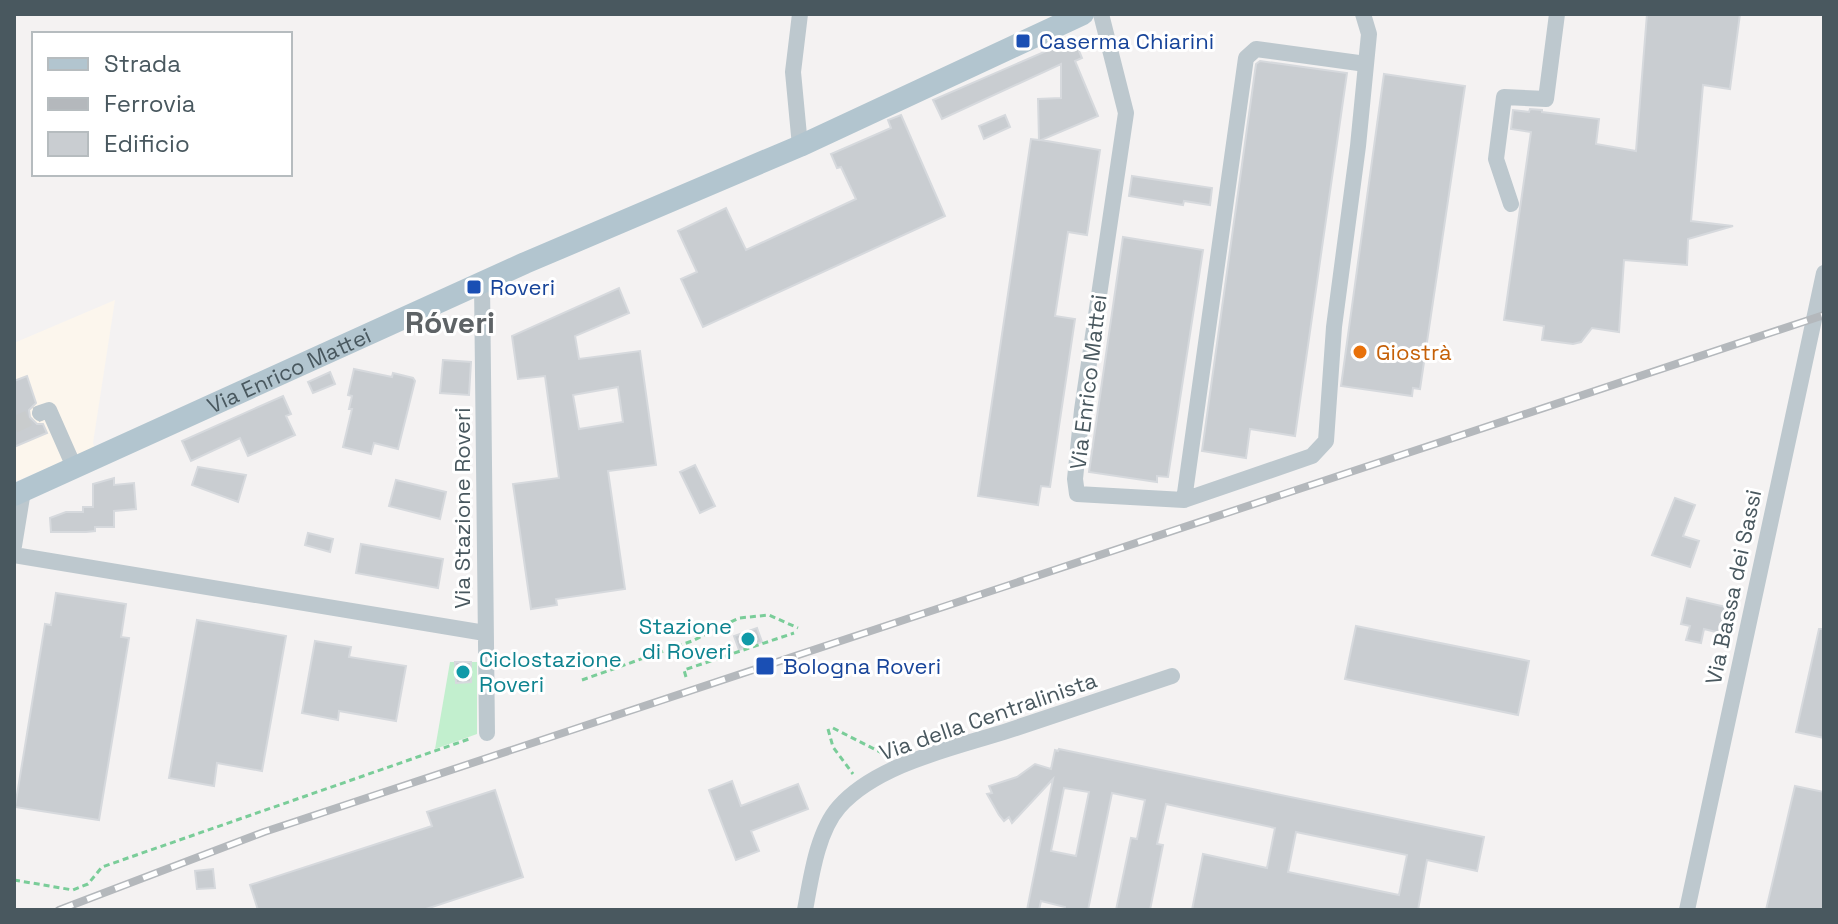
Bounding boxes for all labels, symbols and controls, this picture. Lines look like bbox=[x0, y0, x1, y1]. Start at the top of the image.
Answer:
place label: Caserma Chiarini bbox=[1039, 27, 1214, 55]
legend bbox=[32, 32, 292, 176]
marker: Caserma Chiarini bbox=[1014, 32, 1032, 50]
text: Strada bbox=[104, 48, 181, 79]
text: Ferrovia bbox=[104, 88, 196, 119]
text: Edificio bbox=[104, 128, 190, 159]
place label: Roveri bbox=[490, 273, 555, 301]
marker: Roveri bbox=[465, 278, 483, 296]
street label: Via Enrico Mattei bbox=[1063, 293, 1113, 471]
district label: Róveri bbox=[405, 303, 495, 342]
street label: Via Enrico Mattei bbox=[203, 321, 375, 419]
place label: Giostrà bbox=[1376, 338, 1452, 366]
marker: Giostrà bbox=[1351, 343, 1369, 361]
street label: Via Stazione Roveri bbox=[448, 407, 476, 609]
street label: Via Bassa dei Sassi bbox=[1699, 487, 1767, 687]
place label: Stazione di Roveri bbox=[639, 612, 732, 665]
marker: Stazione di Roveri bbox=[739, 630, 757, 648]
place label: Ciclostazione Roveri bbox=[479, 645, 622, 698]
place label: Bologna Roveri bbox=[783, 652, 941, 680]
marker: Bologna Roveri bbox=[754, 655, 776, 677]
marker: Ciclostazione Roveri bbox=[454, 663, 472, 681]
street label: Via della Centralinista bbox=[876, 665, 1101, 766]

